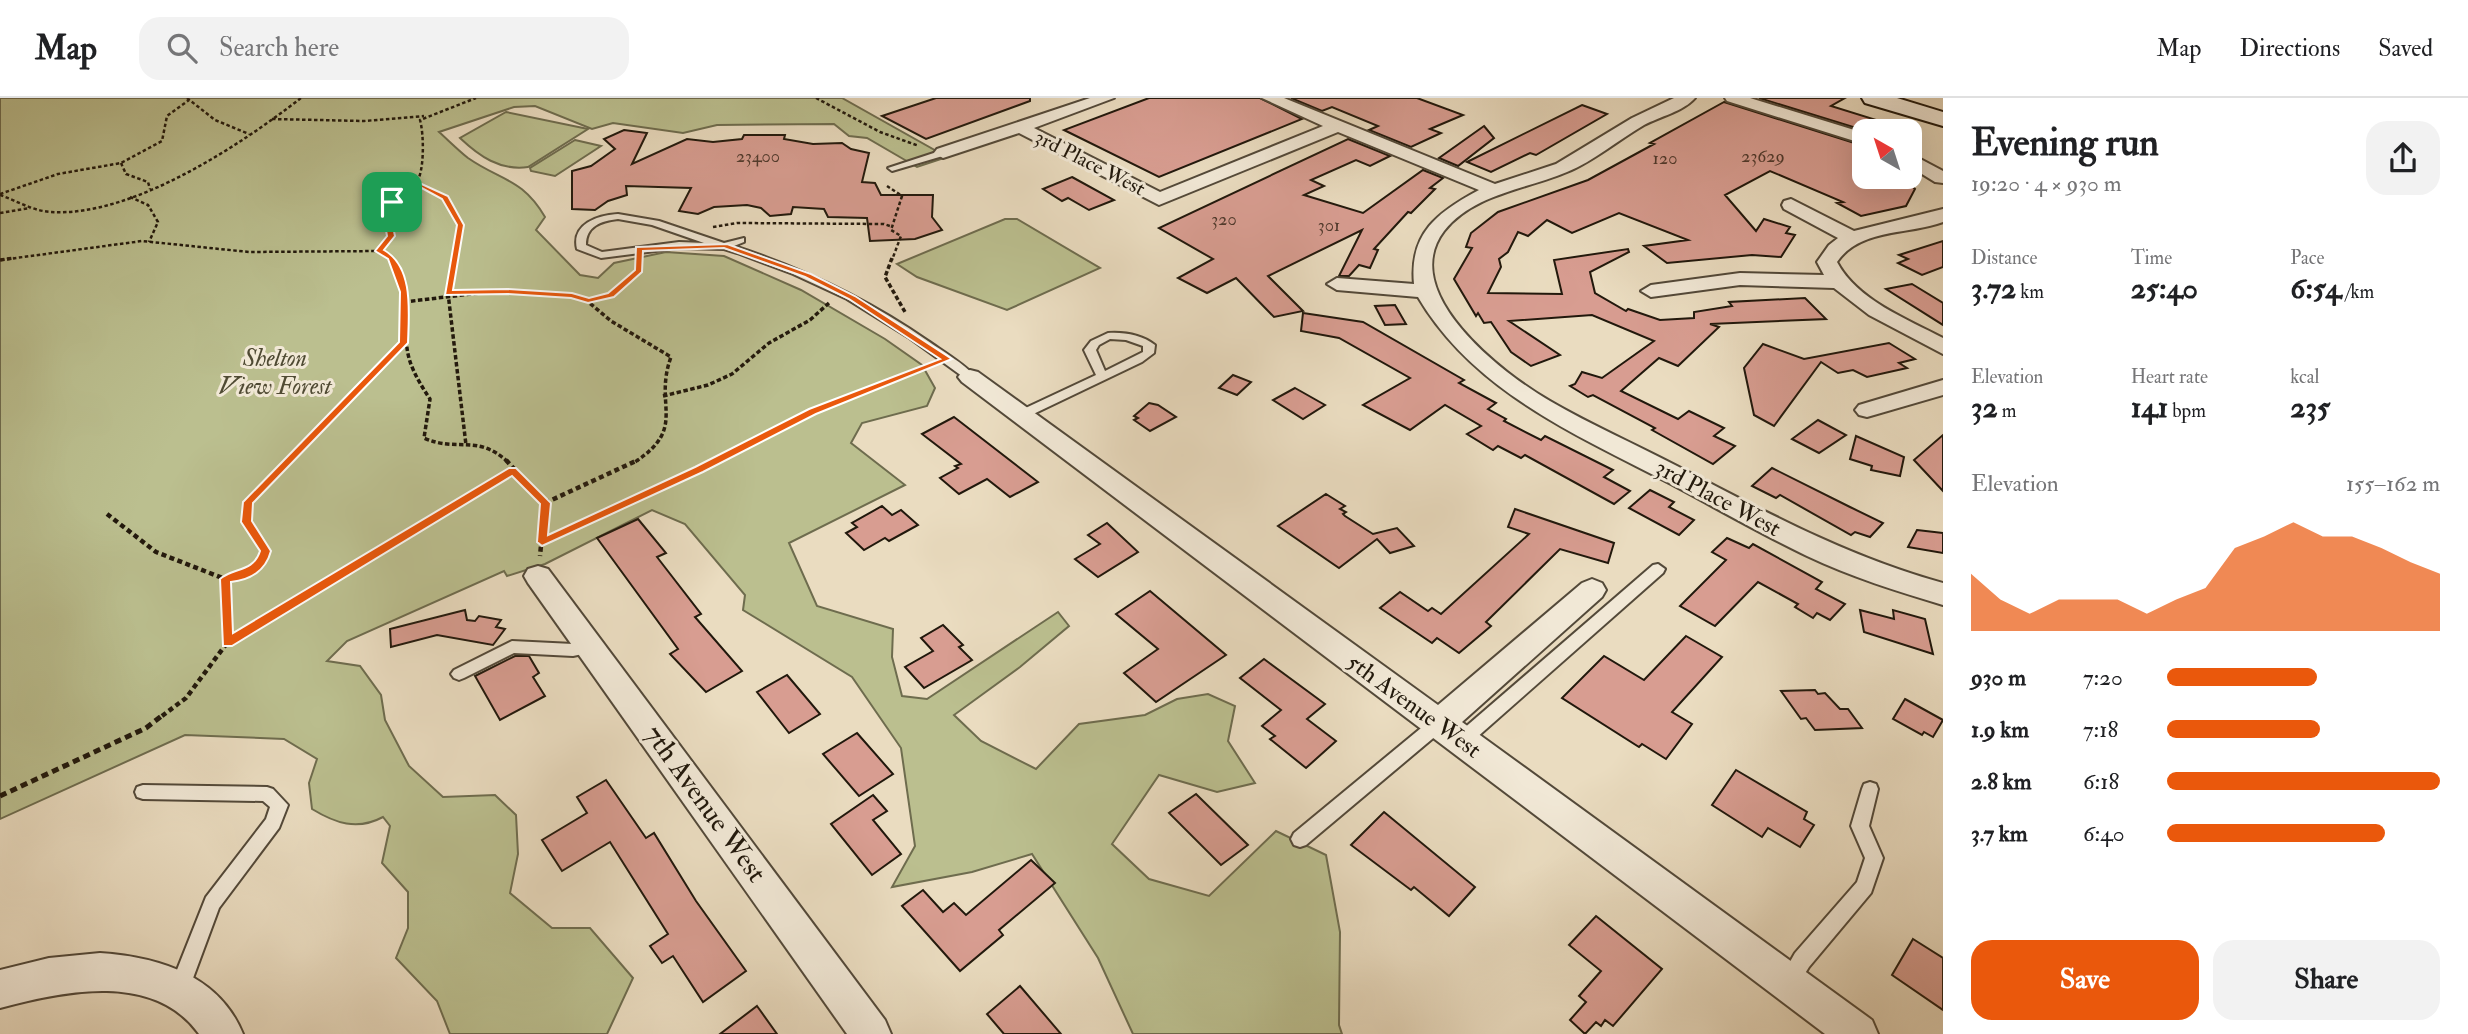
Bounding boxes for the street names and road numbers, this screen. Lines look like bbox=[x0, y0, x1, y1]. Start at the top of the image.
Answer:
street label: 3rd Place West bbox=[1030, 124, 1150, 203]
street label: 3rd Place West bbox=[1650, 452, 1786, 544]
street label: 5th Avenue West bbox=[1341, 647, 1488, 765]
street label: 7th Avenue West bbox=[636, 719, 774, 889]

